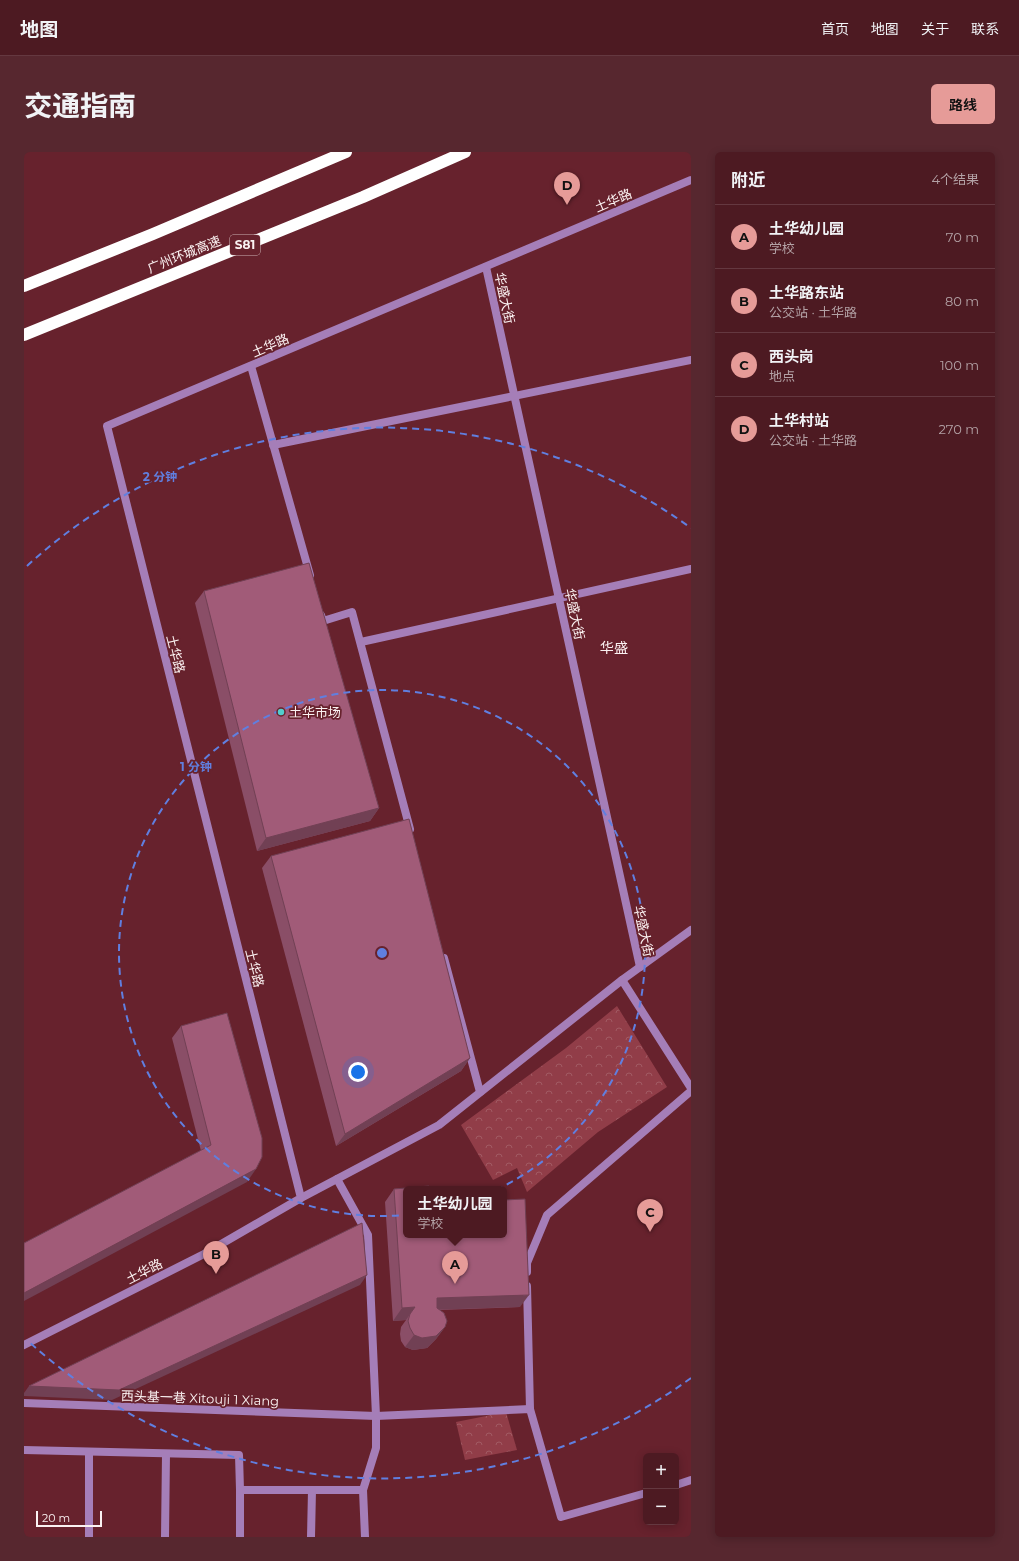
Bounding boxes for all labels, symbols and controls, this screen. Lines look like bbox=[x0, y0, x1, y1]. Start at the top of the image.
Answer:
text: 地图 bbox=[20, 18, 58, 41]
text: 首页 bbox=[821, 20, 849, 38]
text: 地图 bbox=[871, 20, 899, 38]
text: 关于 bbox=[921, 20, 949, 38]
text: 联系 bbox=[971, 20, 999, 38]
button: 路线 bbox=[931, 84, 995, 124]
text: 交通指南 bbox=[24, 89, 136, 123]
text: 附近 bbox=[731, 170, 765, 190]
text: 4个结果 bbox=[931, 171, 979, 187]
pin: D bbox=[554, 172, 580, 205]
street label: 土华路 bbox=[592, 185, 634, 215]
text: 土华幼儿园 bbox=[769, 219, 844, 238]
text: A bbox=[739, 229, 749, 245]
text: 70 m bbox=[946, 229, 979, 245]
street label: 广州环城高速 bbox=[145, 232, 223, 276]
road number: S81 bbox=[230, 235, 260, 255]
text: 学校 bbox=[769, 240, 795, 256]
street label: 华盛大街 bbox=[492, 271, 518, 325]
text: 土华路东站 bbox=[769, 283, 844, 302]
text: B bbox=[739, 293, 749, 309]
text: 80 m bbox=[945, 293, 979, 309]
text: 公交站 · 土华路 bbox=[769, 304, 857, 320]
street label: 土华路 bbox=[249, 330, 291, 360]
text: 西头岗 bbox=[769, 347, 814, 366]
text: C bbox=[739, 357, 749, 373]
text: 100 m bbox=[940, 357, 979, 373]
text: 地点 bbox=[769, 368, 795, 384]
text: 土华村站 bbox=[769, 411, 829, 430]
text: D bbox=[739, 421, 749, 437]
text: 270 m bbox=[938, 421, 979, 437]
text: 公交站 · 土华路 bbox=[769, 432, 857, 448]
text: 2 分钟 bbox=[143, 469, 177, 484]
street label: 华盛大街 bbox=[562, 587, 588, 641]
street label: 土华路 bbox=[164, 633, 188, 675]
district label: 华盛 bbox=[600, 639, 628, 657]
place label: 土华市场 bbox=[289, 704, 341, 720]
marker: 土华市场 bbox=[276, 707, 286, 717]
text: 1 分钟 bbox=[180, 759, 212, 774]
street label: 华盛大街 bbox=[631, 904, 657, 958]
centre of rings bbox=[375, 946, 389, 960]
street label: 土华路 bbox=[243, 947, 267, 989]
your location bbox=[348, 1062, 368, 1082]
popup bbox=[403, 1186, 507, 1238]
text: 土华幼儿园 bbox=[417, 1194, 493, 1213]
pin: C bbox=[637, 1199, 663, 1232]
text: 学校 bbox=[417, 1215, 444, 1231]
pin: B bbox=[203, 1241, 229, 1274]
pin: A bbox=[442, 1251, 468, 1284]
street label: 土华路 bbox=[123, 1255, 165, 1287]
street label: 西头基一巷 Xitouji 1 Xiang bbox=[121, 1387, 279, 1409]
map controls bbox=[643, 1453, 679, 1525]
button: + bbox=[643, 1453, 679, 1489]
button: − bbox=[643, 1489, 679, 1525]
scale bar bbox=[36, 1509, 102, 1528]
text: 20 m bbox=[42, 1511, 70, 1525]

